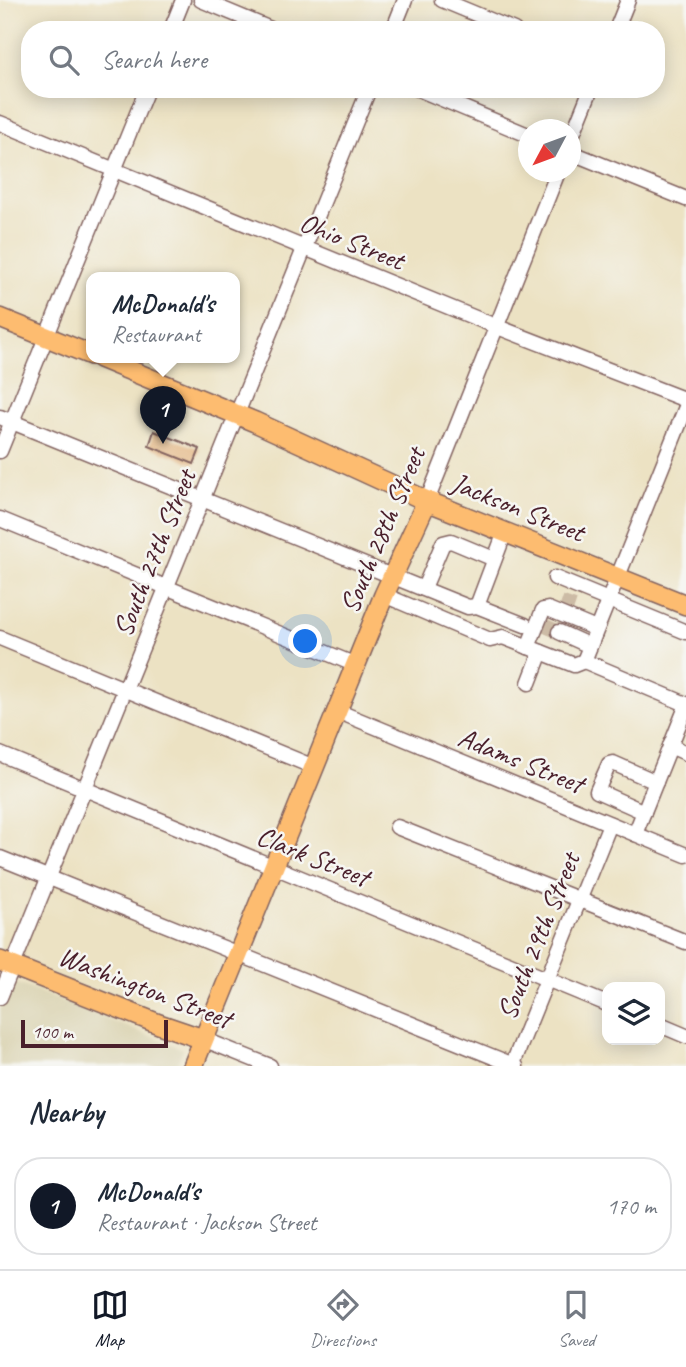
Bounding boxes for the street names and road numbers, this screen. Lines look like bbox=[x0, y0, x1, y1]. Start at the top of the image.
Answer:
street label: Ohio Street bbox=[295, 204, 412, 279]
street label: South 28th Street bbox=[331, 439, 434, 618]
street label: South 27th Street bbox=[105, 462, 204, 641]
street label: Jackson Street bbox=[445, 464, 592, 550]
street label: Adams Street bbox=[453, 719, 592, 802]
street label: Clark Street bbox=[252, 818, 378, 896]
street label: South 29th Street bbox=[489, 845, 588, 1024]
street label: Washington Street bbox=[54, 938, 240, 1037]

